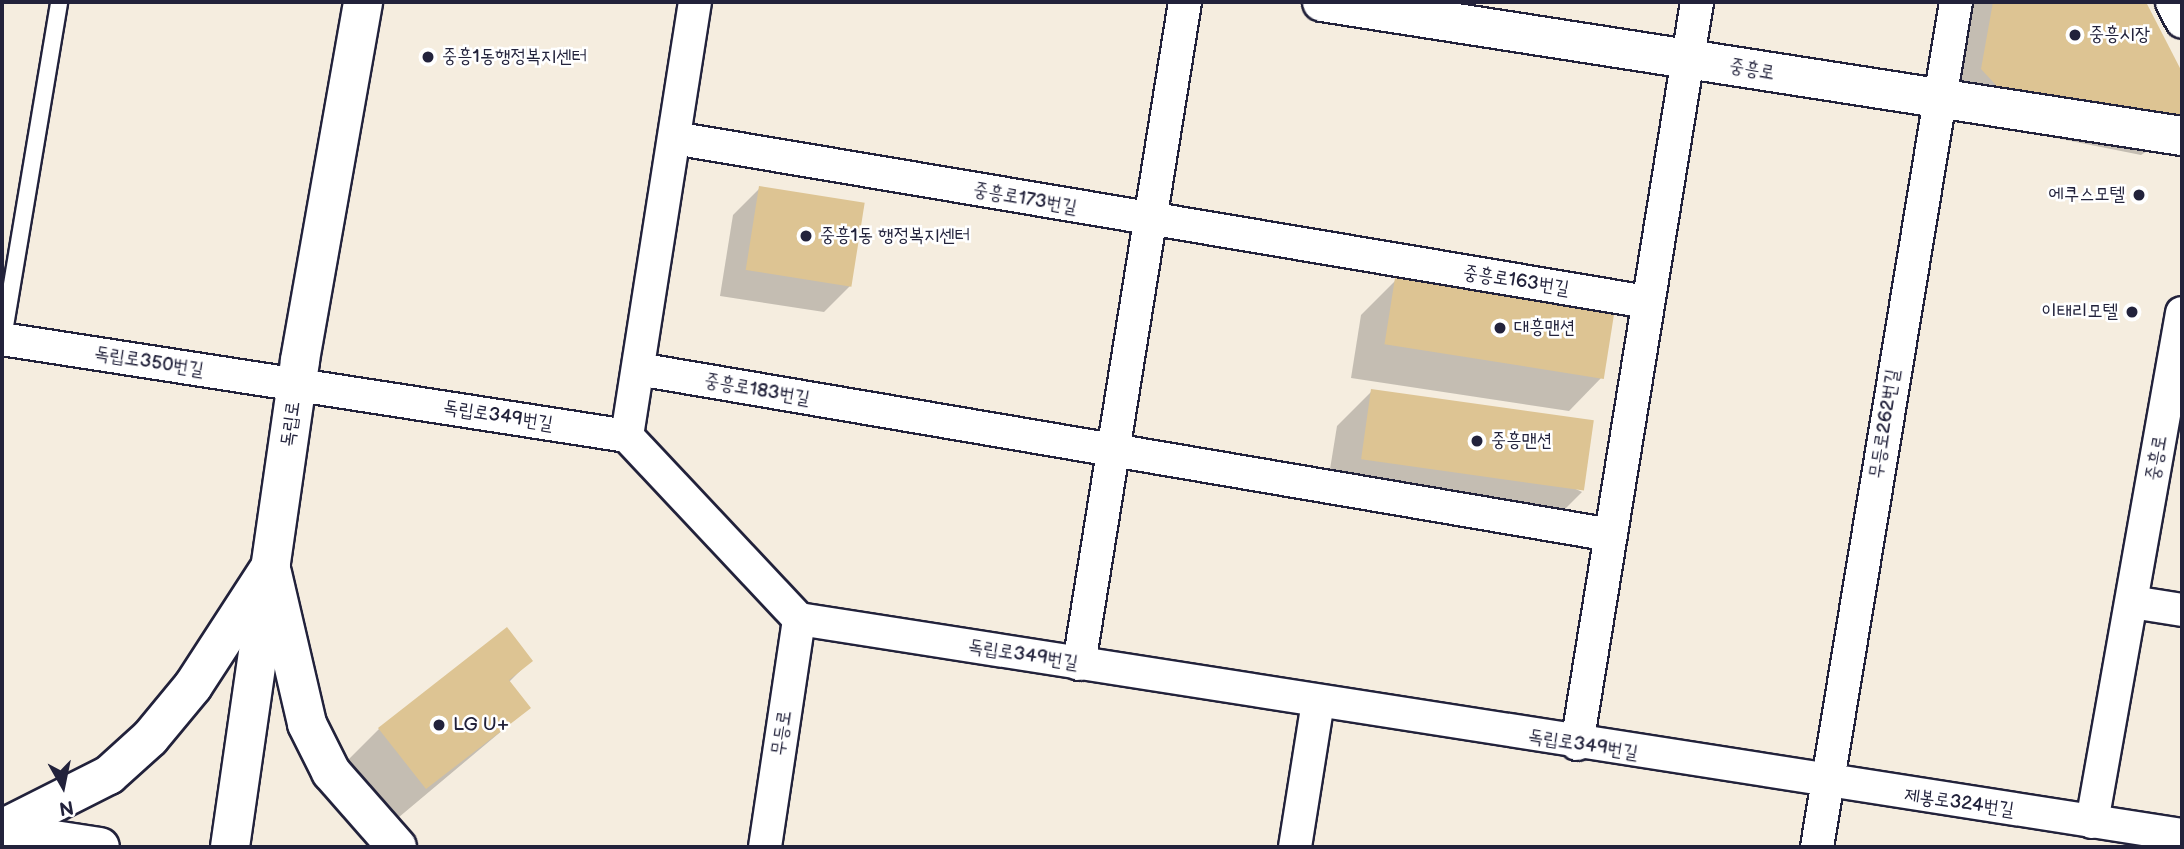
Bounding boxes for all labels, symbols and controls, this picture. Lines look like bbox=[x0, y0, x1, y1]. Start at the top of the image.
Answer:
place label: 중흥시장 bbox=[2089, 24, 2150, 46]
marker: 중흥시장 bbox=[2067, 27, 2083, 43]
place label: 중흥1동행정복지센터 bbox=[442, 46, 587, 68]
marker: 중흥1동행정복지센터 bbox=[420, 49, 436, 65]
street label: 중흥로 bbox=[1727, 55, 1777, 85]
street label: 중흥로173번길 bbox=[971, 179, 1079, 219]
place label: 에쿠스모텔 bbox=[2049, 184, 2125, 206]
marker: 에쿠스모텔 bbox=[2131, 187, 2147, 203]
place label: 중흥1동 행정복지센터 bbox=[820, 225, 970, 247]
marker: 중흥1동 행정복지센터 bbox=[798, 228, 814, 244]
street label: 중흥로163번길 bbox=[1461, 261, 1571, 301]
place label: 이태리모텔 bbox=[2042, 301, 2118, 323]
marker: 이태리모텔 bbox=[2124, 304, 2140, 320]
place label: 대흥맨션 bbox=[1514, 317, 1575, 339]
marker: 대흥맨션 bbox=[1492, 320, 1508, 336]
street label: 독립로350번길 bbox=[93, 342, 205, 382]
street label: 무등로262번길 bbox=[1865, 368, 1905, 480]
street label: 중흥로183번길 bbox=[703, 370, 811, 410]
street label: 독립로349번길 bbox=[442, 396, 554, 436]
street label: 독립로 bbox=[277, 400, 305, 448]
place label: 중흥맨션 bbox=[1491, 430, 1552, 452]
marker: 중흥맨션 bbox=[1469, 433, 1485, 449]
street label: 중흥로 bbox=[2142, 433, 2172, 483]
street label: 독립로349번길 bbox=[967, 635, 1079, 675]
street label: 무등로 bbox=[767, 709, 797, 757]
place label: LG U+ bbox=[453, 714, 509, 736]
marker: LG U+ bbox=[431, 717, 447, 733]
street label: 독립로349번길 bbox=[1527, 725, 1639, 765]
north arrow bbox=[28, 751, 98, 821]
street label: 제봉로324번길 bbox=[1903, 784, 2015, 822]
text: N bbox=[58, 795, 75, 820]

